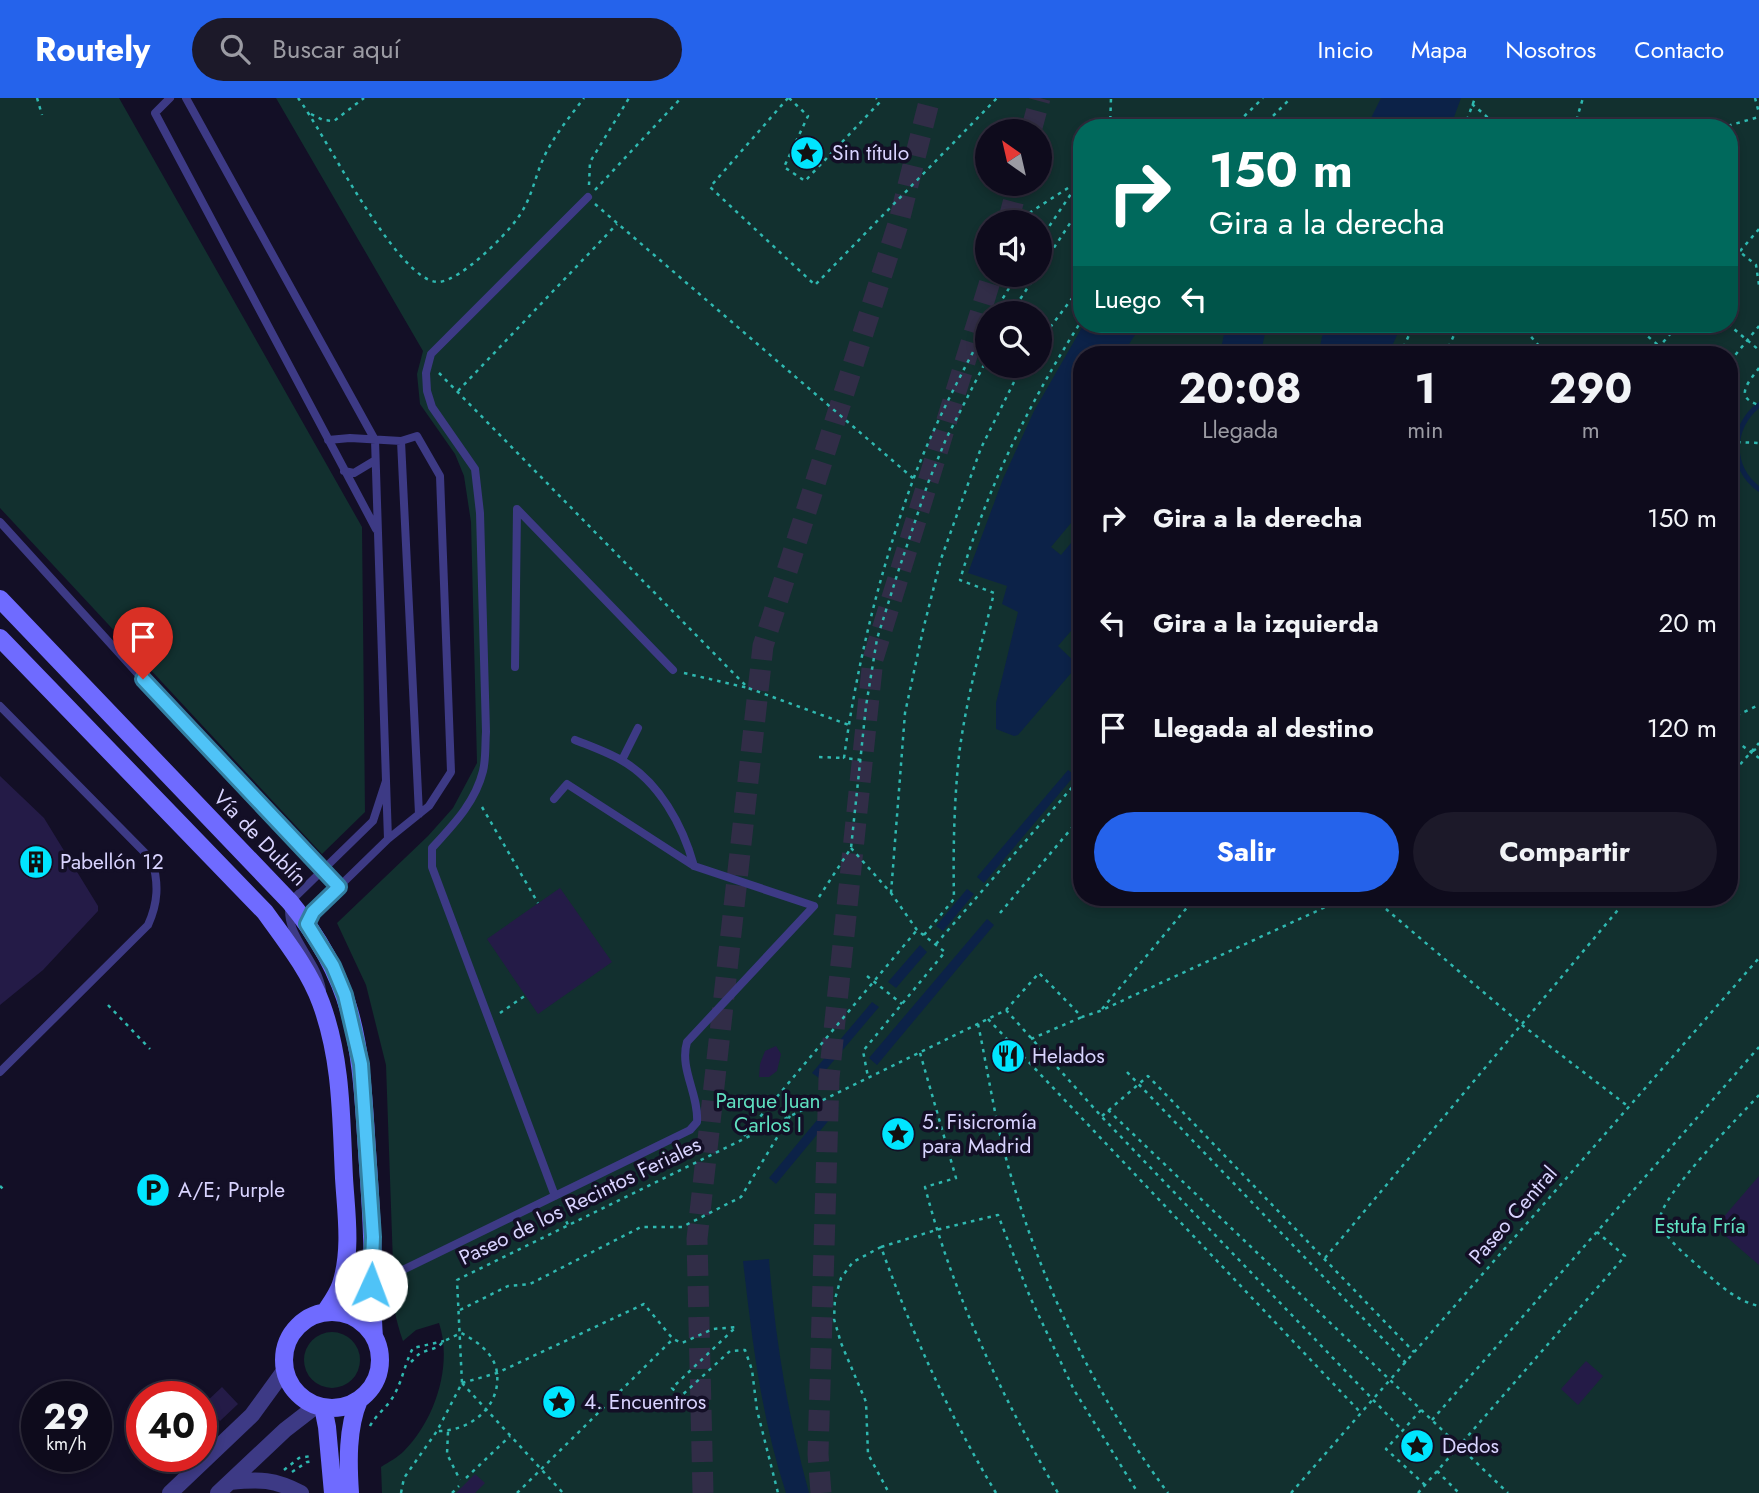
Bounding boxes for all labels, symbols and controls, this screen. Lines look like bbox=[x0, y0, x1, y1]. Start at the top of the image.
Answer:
search box bbox=[192, 18, 682, 81]
text: Routely bbox=[35, 26, 150, 73]
icon: search bbox=[216, 30, 254, 68]
text: Buscar aquí bbox=[272, 30, 400, 68]
text: Inicio bbox=[1318, 32, 1373, 67]
text: Mapa bbox=[1411, 32, 1467, 67]
text: Nosotros bbox=[1505, 32, 1596, 67]
text: Contacto bbox=[1634, 32, 1724, 67]
north arrow bbox=[975, 119, 1052, 196]
map controls bbox=[975, 119, 1052, 378]
place icon: Sin título bbox=[788, 134, 826, 172]
text: 150 m bbox=[1209, 135, 1353, 205]
place label: Sin título bbox=[832, 138, 909, 168]
icon: right bbox=[1094, 147, 1185, 238]
text: Gira a la derecha bbox=[1209, 200, 1445, 246]
button: sound bbox=[975, 210, 1052, 287]
text: Luego bbox=[1094, 280, 1161, 318]
icon: left bbox=[1175, 280, 1213, 318]
button: search bbox=[975, 301, 1052, 378]
text: 20:08 bbox=[1179, 358, 1302, 419]
text: 1 bbox=[1415, 358, 1436, 419]
text: 290 bbox=[1549, 358, 1632, 419]
text: Llegada bbox=[1202, 413, 1278, 447]
text: min bbox=[1407, 413, 1443, 447]
text: m bbox=[1582, 413, 1600, 447]
icon: right bbox=[1094, 499, 1132, 537]
text: Gira a la derecha bbox=[1153, 499, 1362, 537]
text: 150 m bbox=[1647, 499, 1717, 537]
icon: left bbox=[1094, 604, 1132, 642]
text: Gira a la izquierda bbox=[1153, 604, 1379, 642]
text: 20 m bbox=[1659, 604, 1717, 642]
pin bbox=[113, 607, 173, 679]
icon: arrive bbox=[124, 618, 162, 656]
icon: arrive bbox=[1094, 709, 1132, 747]
text: Llegada al destino bbox=[1153, 709, 1374, 747]
text: 120 m bbox=[1647, 709, 1717, 747]
street label: Vía de Dublín bbox=[206, 783, 314, 893]
button: Salir bbox=[1094, 812, 1399, 892]
button: Compartir bbox=[1413, 812, 1717, 892]
building icon: Pabellón 12 bbox=[17, 843, 55, 881]
place label: Pabellón 12 bbox=[60, 847, 164, 877]
restaurant icon: Helados bbox=[989, 1037, 1027, 1075]
place label: Helados bbox=[1032, 1041, 1105, 1071]
park label: Parque Juan Carlos I bbox=[715, 1086, 821, 1140]
place label: 5. Fisicromía para Madrid bbox=[922, 1107, 1037, 1161]
place icon: 5. Fisicromía para Madrid bbox=[879, 1115, 917, 1153]
street label: Paseo de los Recintos Feriales bbox=[454, 1129, 706, 1273]
street label: Paseo Central bbox=[1462, 1159, 1564, 1271]
parking icon: A/E; Purple bbox=[134, 1171, 172, 1209]
place label: A/E; Purple bbox=[178, 1175, 285, 1205]
park label: Estufa Fría bbox=[1654, 1211, 1746, 1241]
position arrow bbox=[334, 1248, 408, 1322]
speed limit sign: 40 bbox=[126, 1381, 217, 1472]
place icon: 4. Encuentros bbox=[540, 1383, 578, 1421]
place label: 4. Encuentros bbox=[584, 1387, 706, 1417]
text: 29 bbox=[43, 1392, 90, 1442]
place icon: Dedos bbox=[1398, 1427, 1436, 1465]
text: km/h bbox=[46, 1431, 87, 1457]
place label: Dedos bbox=[1442, 1431, 1499, 1461]

